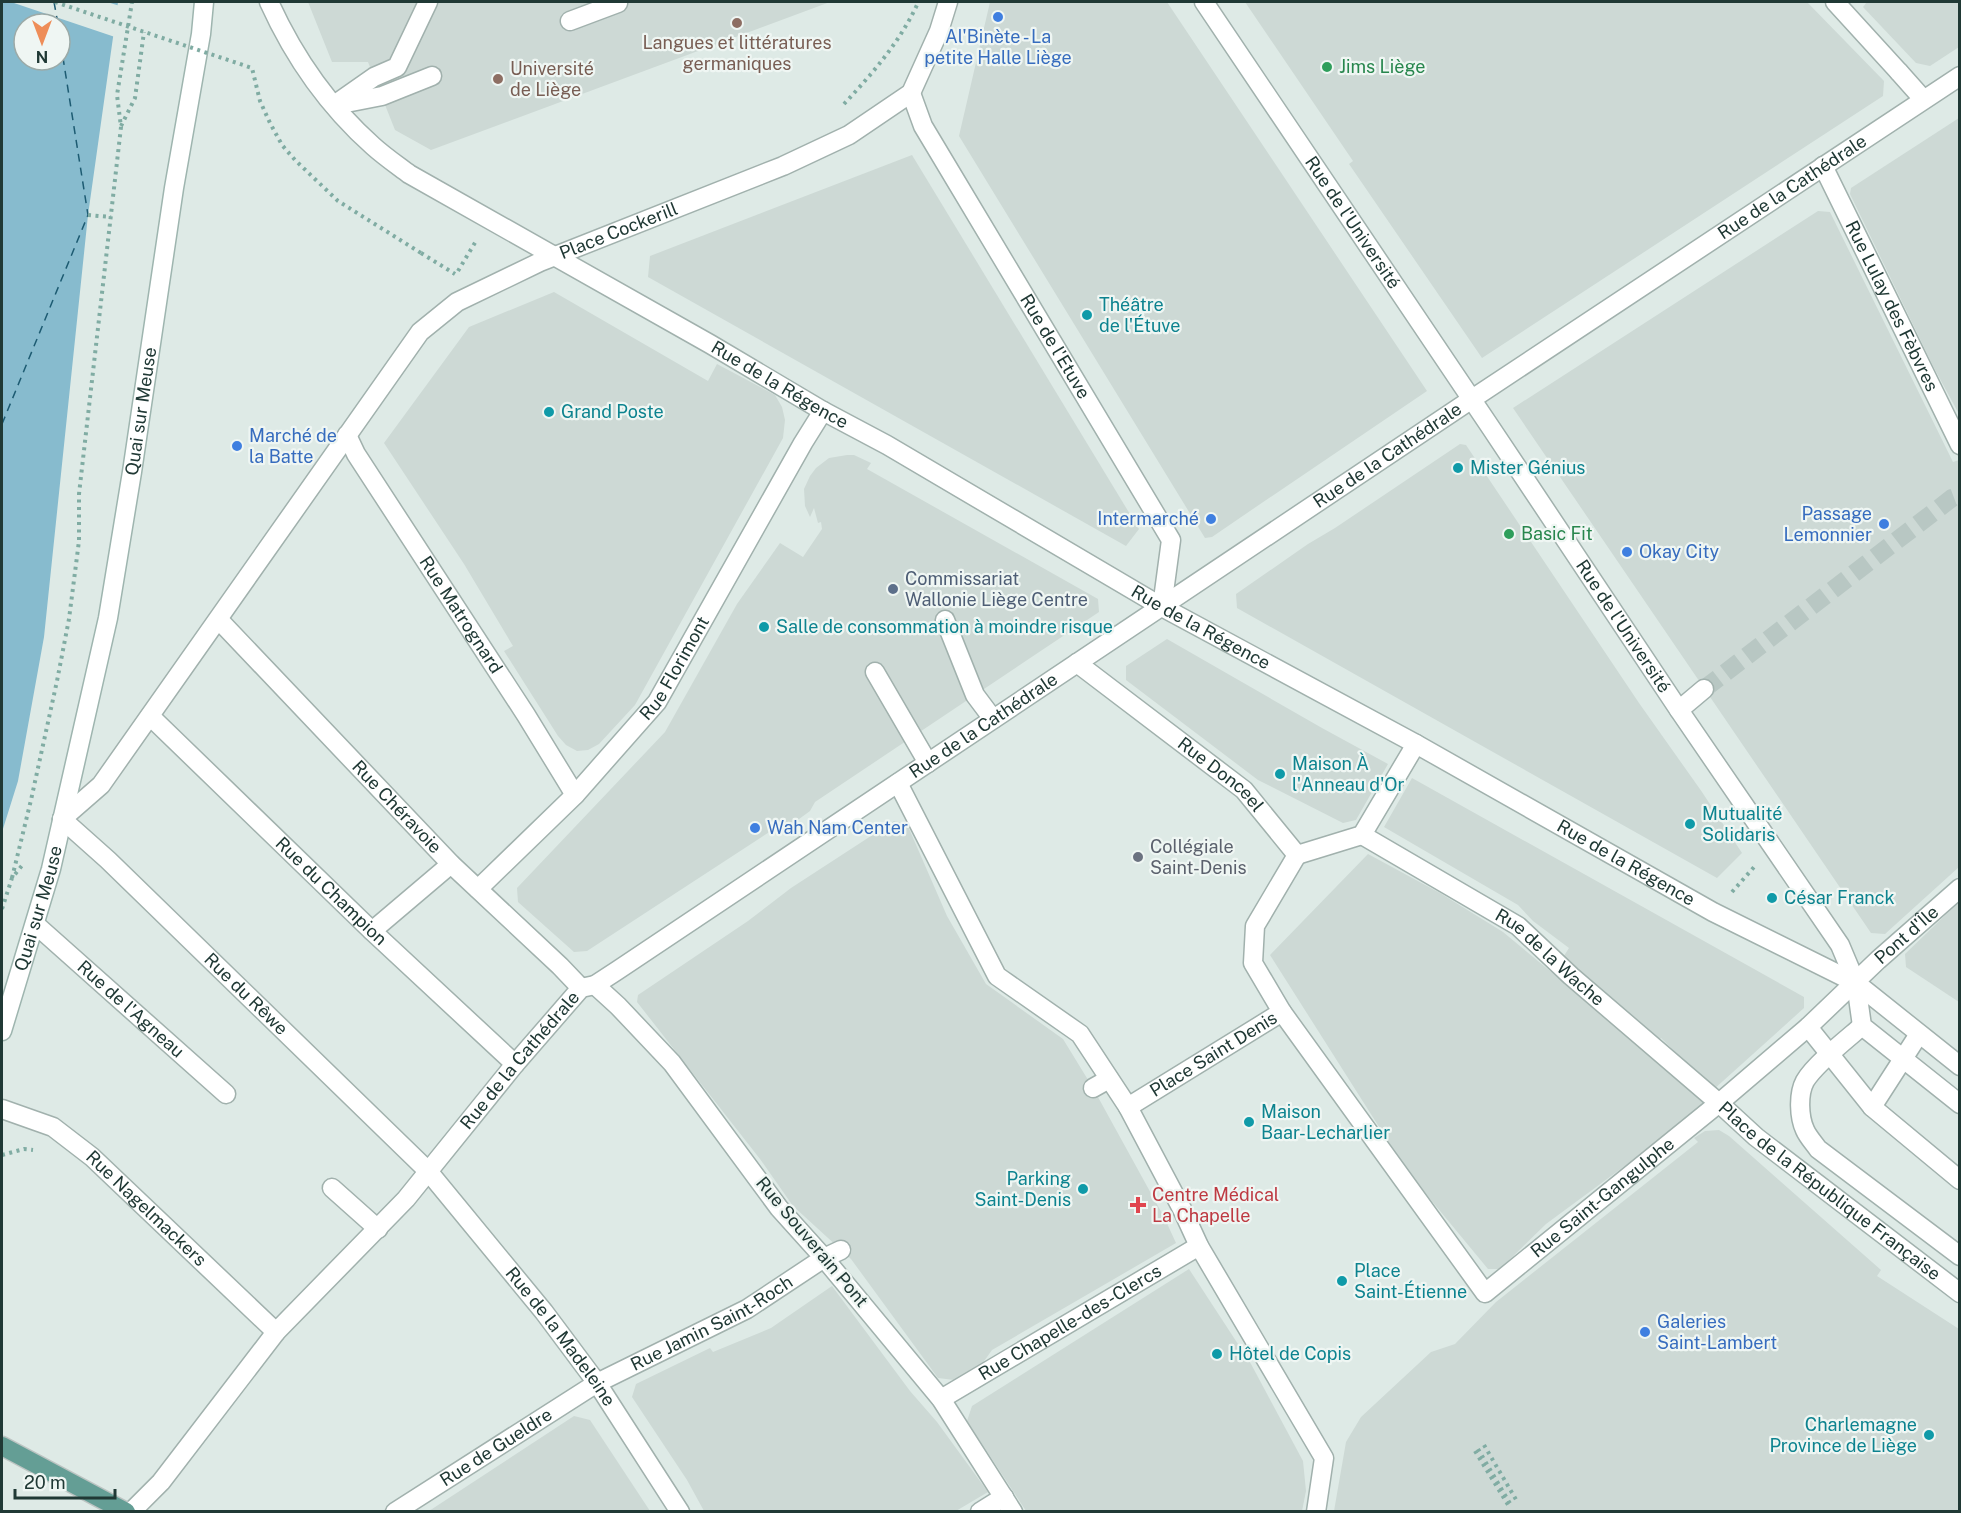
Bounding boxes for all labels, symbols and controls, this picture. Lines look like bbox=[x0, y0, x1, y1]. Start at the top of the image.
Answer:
marker: Al'Binète - La petite Halle Liège bbox=[991, 10, 1005, 24]
north arrow bbox=[12, 12, 72, 72]
marker: Langues et littératures germaniques bbox=[730, 16, 744, 30]
place label: Al'Binète - La petite Halle Liège bbox=[924, 26, 1072, 68]
place label: Langues et littératures germaniques bbox=[642, 32, 832, 74]
text: N bbox=[36, 47, 48, 66]
place label: Jims Liège bbox=[1339, 56, 1426, 77]
place label: Université de Liège bbox=[510, 58, 594, 100]
marker: Jims Liège bbox=[1320, 60, 1334, 74]
marker: Université de Liège bbox=[491, 72, 505, 86]
street label: Rue de la Cathédrale bbox=[1714, 130, 1870, 243]
street label: Rue de l'Université bbox=[1301, 152, 1405, 293]
street label: Place Cockerill bbox=[556, 198, 681, 263]
street label: Rue Lulay des Fèbvres bbox=[1841, 217, 1943, 395]
street label: Rue de l'Etuve bbox=[1016, 290, 1095, 402]
place label: Théâtre de l'Étuve bbox=[1099, 294, 1180, 336]
marker: Théâtre de l'Étuve bbox=[1080, 308, 1094, 322]
street label: Rue de la Régence bbox=[708, 336, 852, 432]
street label: Quai sur Meuse bbox=[121, 346, 160, 477]
street label: Rue de la Cathédrale bbox=[1309, 398, 1465, 512]
place label: Grand Poste bbox=[561, 401, 664, 422]
marker: Grand Poste bbox=[542, 405, 556, 419]
place label: Marché de la Batte bbox=[249, 425, 337, 467]
marker: Marché de la Batte bbox=[230, 439, 244, 453]
place label: Mister Génius bbox=[1470, 457, 1585, 478]
marker: Mister Génius bbox=[1451, 461, 1465, 475]
place label: Passage Lemonnier bbox=[1784, 503, 1872, 545]
place label: Intermarché bbox=[1097, 508, 1199, 529]
marker: Intermarché bbox=[1204, 512, 1218, 526]
marker: Passage Lemonnier bbox=[1877, 517, 1891, 531]
place label: Basic Fit bbox=[1521, 523, 1593, 544]
marker: Basic Fit bbox=[1502, 527, 1516, 541]
place label: Okay City bbox=[1639, 541, 1719, 562]
marker: Okay City bbox=[1620, 545, 1634, 559]
street label: Rue Matrognard bbox=[415, 552, 507, 677]
street label: Rue de l'Université bbox=[1572, 556, 1675, 696]
place label: Commissariat Wallonie Liège Centre bbox=[905, 568, 1088, 610]
street label: Rue de la Régence bbox=[1128, 580, 1274, 673]
marker: Commissariat Wallonie Liège Centre bbox=[886, 582, 900, 596]
street label: Rue Florimont bbox=[635, 612, 713, 724]
place label: Salle de consommation à moindre risque bbox=[776, 616, 1113, 637]
marker: Salle de consommation à moindre risque bbox=[757, 620, 771, 634]
street label: Rue de la Cathédrale bbox=[905, 668, 1061, 782]
street label: Rue Donceel bbox=[1174, 732, 1268, 816]
place label: Maison À l'Anneau d'Or bbox=[1292, 752, 1404, 795]
street label: Rue Chéravoie bbox=[348, 756, 446, 857]
marker: Maison À l'Anneau d'Or bbox=[1273, 767, 1287, 781]
place label: Mutualité Solidaris bbox=[1702, 803, 1782, 845]
street label: Rue de la Régence bbox=[1553, 815, 1699, 910]
place label: Wah Nam Center bbox=[767, 817, 908, 838]
marker: Mutualité Solidaris bbox=[1683, 817, 1697, 831]
marker: Wah Nam Center bbox=[748, 821, 762, 835]
street label: Rue du Champion bbox=[271, 832, 391, 949]
place label: Collégiale Saint-Denis bbox=[1150, 836, 1247, 878]
street label: Quai sur Meuse bbox=[10, 844, 66, 973]
marker: Collégiale Saint-Denis bbox=[1131, 850, 1145, 864]
place label: César Franck bbox=[1784, 887, 1895, 908]
marker: César Franck bbox=[1765, 891, 1779, 905]
street label: Pont d'Île bbox=[1870, 901, 1942, 968]
street label: Rue de la Wache bbox=[1492, 904, 1609, 1010]
street label: Rue du Rêwe bbox=[200, 948, 292, 1039]
street label: Rue de l'Agneau bbox=[73, 956, 189, 1062]
street label: Rue de la Cathédrale bbox=[456, 987, 584, 1133]
street label: Place Saint Denis bbox=[1146, 1007, 1281, 1101]
street label: Place de la République Française bbox=[1715, 1097, 1945, 1284]
place label: Maison Baar-Lecharlier bbox=[1261, 1101, 1390, 1143]
marker: Maison Baar-Lecharlier bbox=[1242, 1115, 1256, 1129]
street label: Rue Saint-Gangulphe bbox=[1526, 1133, 1678, 1262]
street label: Rue Nagelmackers bbox=[82, 1146, 211, 1270]
place label: Parking Saint-Denis bbox=[974, 1168, 1071, 1210]
street label: Rue Souverain Pont bbox=[752, 1172, 873, 1311]
marker: Parking Saint-Denis bbox=[1076, 1182, 1090, 1196]
place label: Centre Médical La Chapelle bbox=[1152, 1184, 1279, 1226]
marker: Centre Médical La Chapelle bbox=[1129, 1196, 1147, 1214]
street label: Rue Chapelle-des-Clercs bbox=[975, 1260, 1165, 1384]
place label: Place Saint-Étienne bbox=[1354, 1260, 1467, 1302]
street label: Rue de la Madeleine bbox=[501, 1263, 620, 1410]
street label: Rue Jamin Saint-Roch bbox=[627, 1271, 796, 1375]
marker: Place Saint-Étienne bbox=[1335, 1274, 1349, 1288]
place label: Galeries Saint-Lambert bbox=[1657, 1311, 1777, 1353]
marker: Galeries Saint-Lambert bbox=[1638, 1325, 1652, 1339]
place label: Hôtel de Copis bbox=[1229, 1343, 1351, 1364]
marker: Hôtel de Copis bbox=[1210, 1347, 1224, 1361]
street label: Rue de Gueldre bbox=[436, 1403, 556, 1490]
place label: Charlemagne Province de Liège bbox=[1769, 1414, 1917, 1456]
marker: Charlemagne Province de Liège bbox=[1922, 1428, 1936, 1442]
scale bar bbox=[15, 1462, 116, 1500]
text: 20 m bbox=[24, 1472, 66, 1493]

